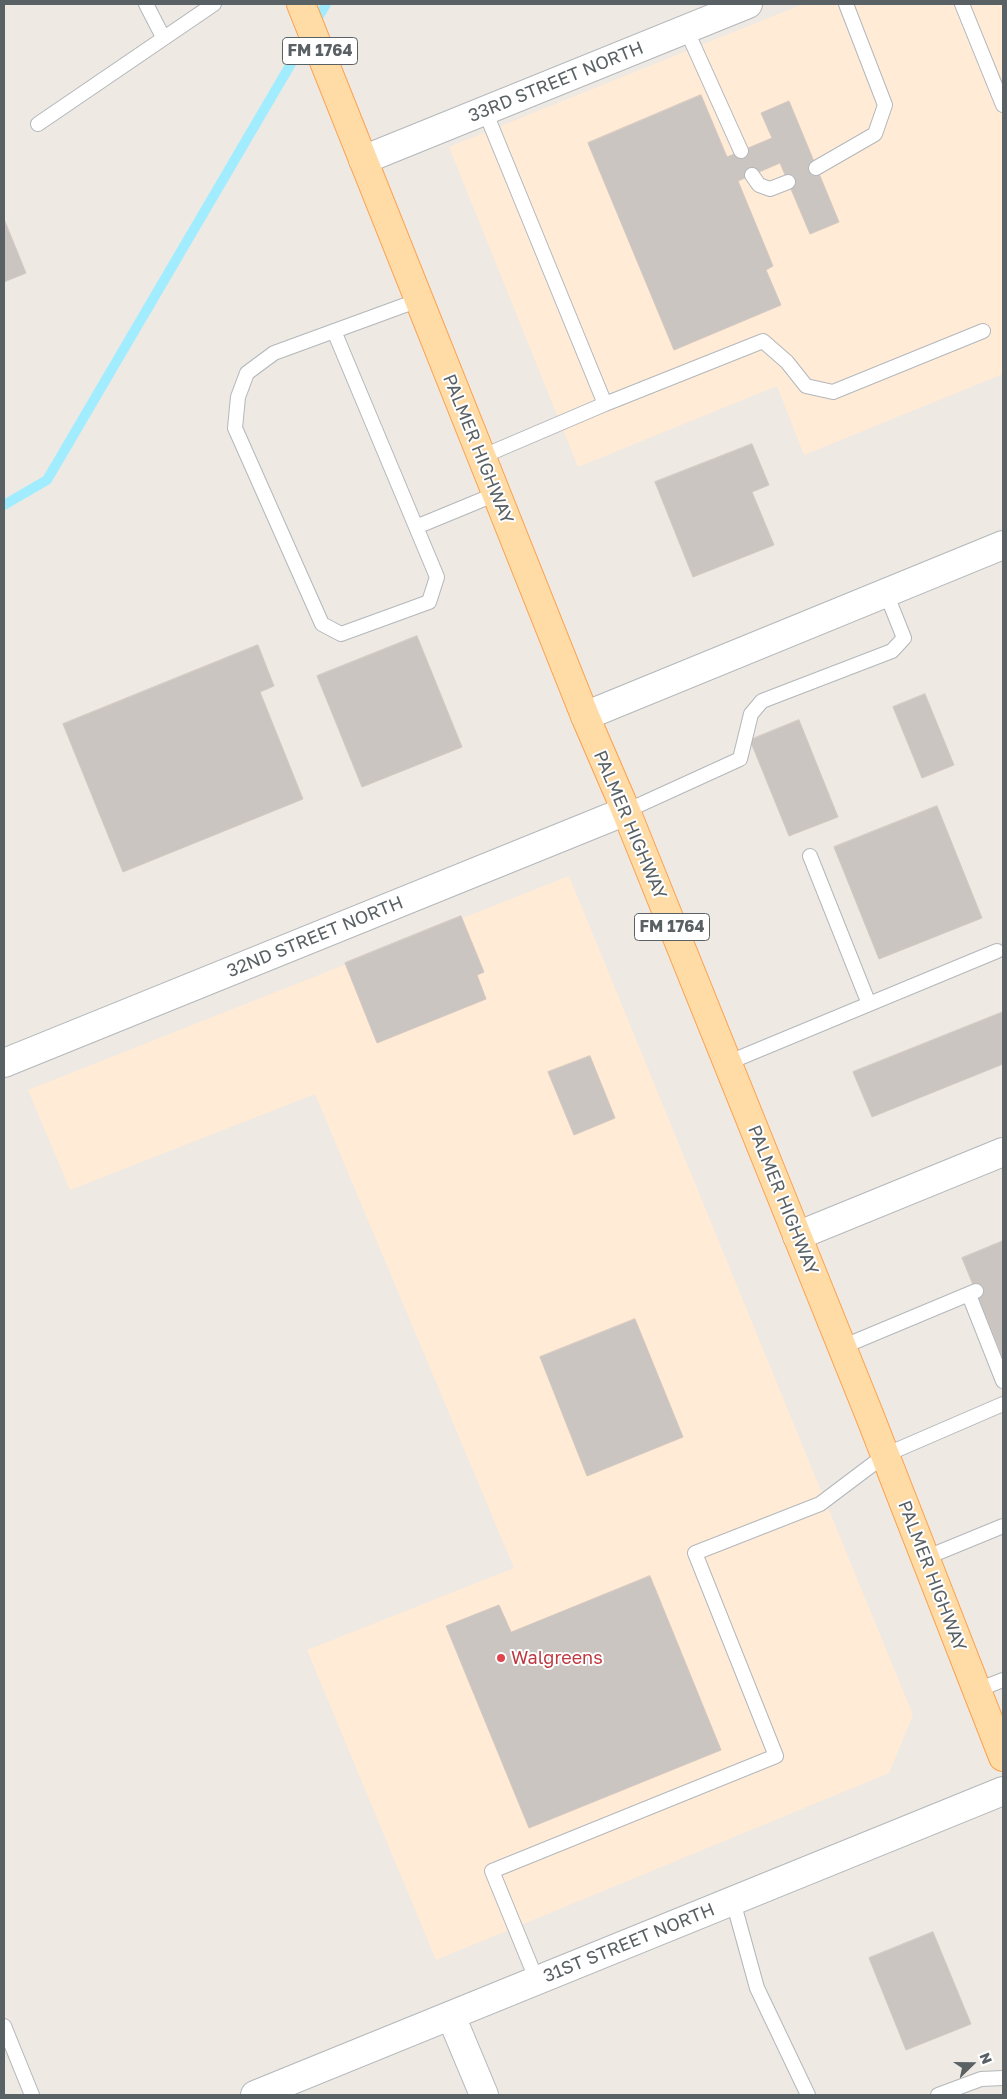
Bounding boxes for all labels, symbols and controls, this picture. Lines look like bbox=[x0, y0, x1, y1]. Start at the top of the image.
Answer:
road number: FM 1764 bbox=[282, 37, 358, 64]
street label: 33RD STREET NORTH bbox=[465, 37, 647, 127]
street label: PALMER HIGHWAY bbox=[438, 371, 518, 527]
street label: PALMER HIGHWAY bbox=[589, 747, 671, 903]
street label: 32ND STREET NORTH bbox=[224, 892, 406, 982]
road number: FM 1764 bbox=[634, 914, 710, 940]
street label: PALMER HIGHWAY bbox=[743, 1122, 823, 1278]
street label: PALMER HIGHWAY bbox=[893, 1498, 971, 1654]
place label: Walgreens bbox=[511, 1647, 603, 1669]
marker: Walgreens bbox=[495, 1652, 507, 1664]
street label: 31ST STREET NORTH bbox=[540, 1899, 718, 1987]
north arrow bbox=[947, 2039, 997, 2089]
text: N bbox=[976, 2050, 996, 2066]

